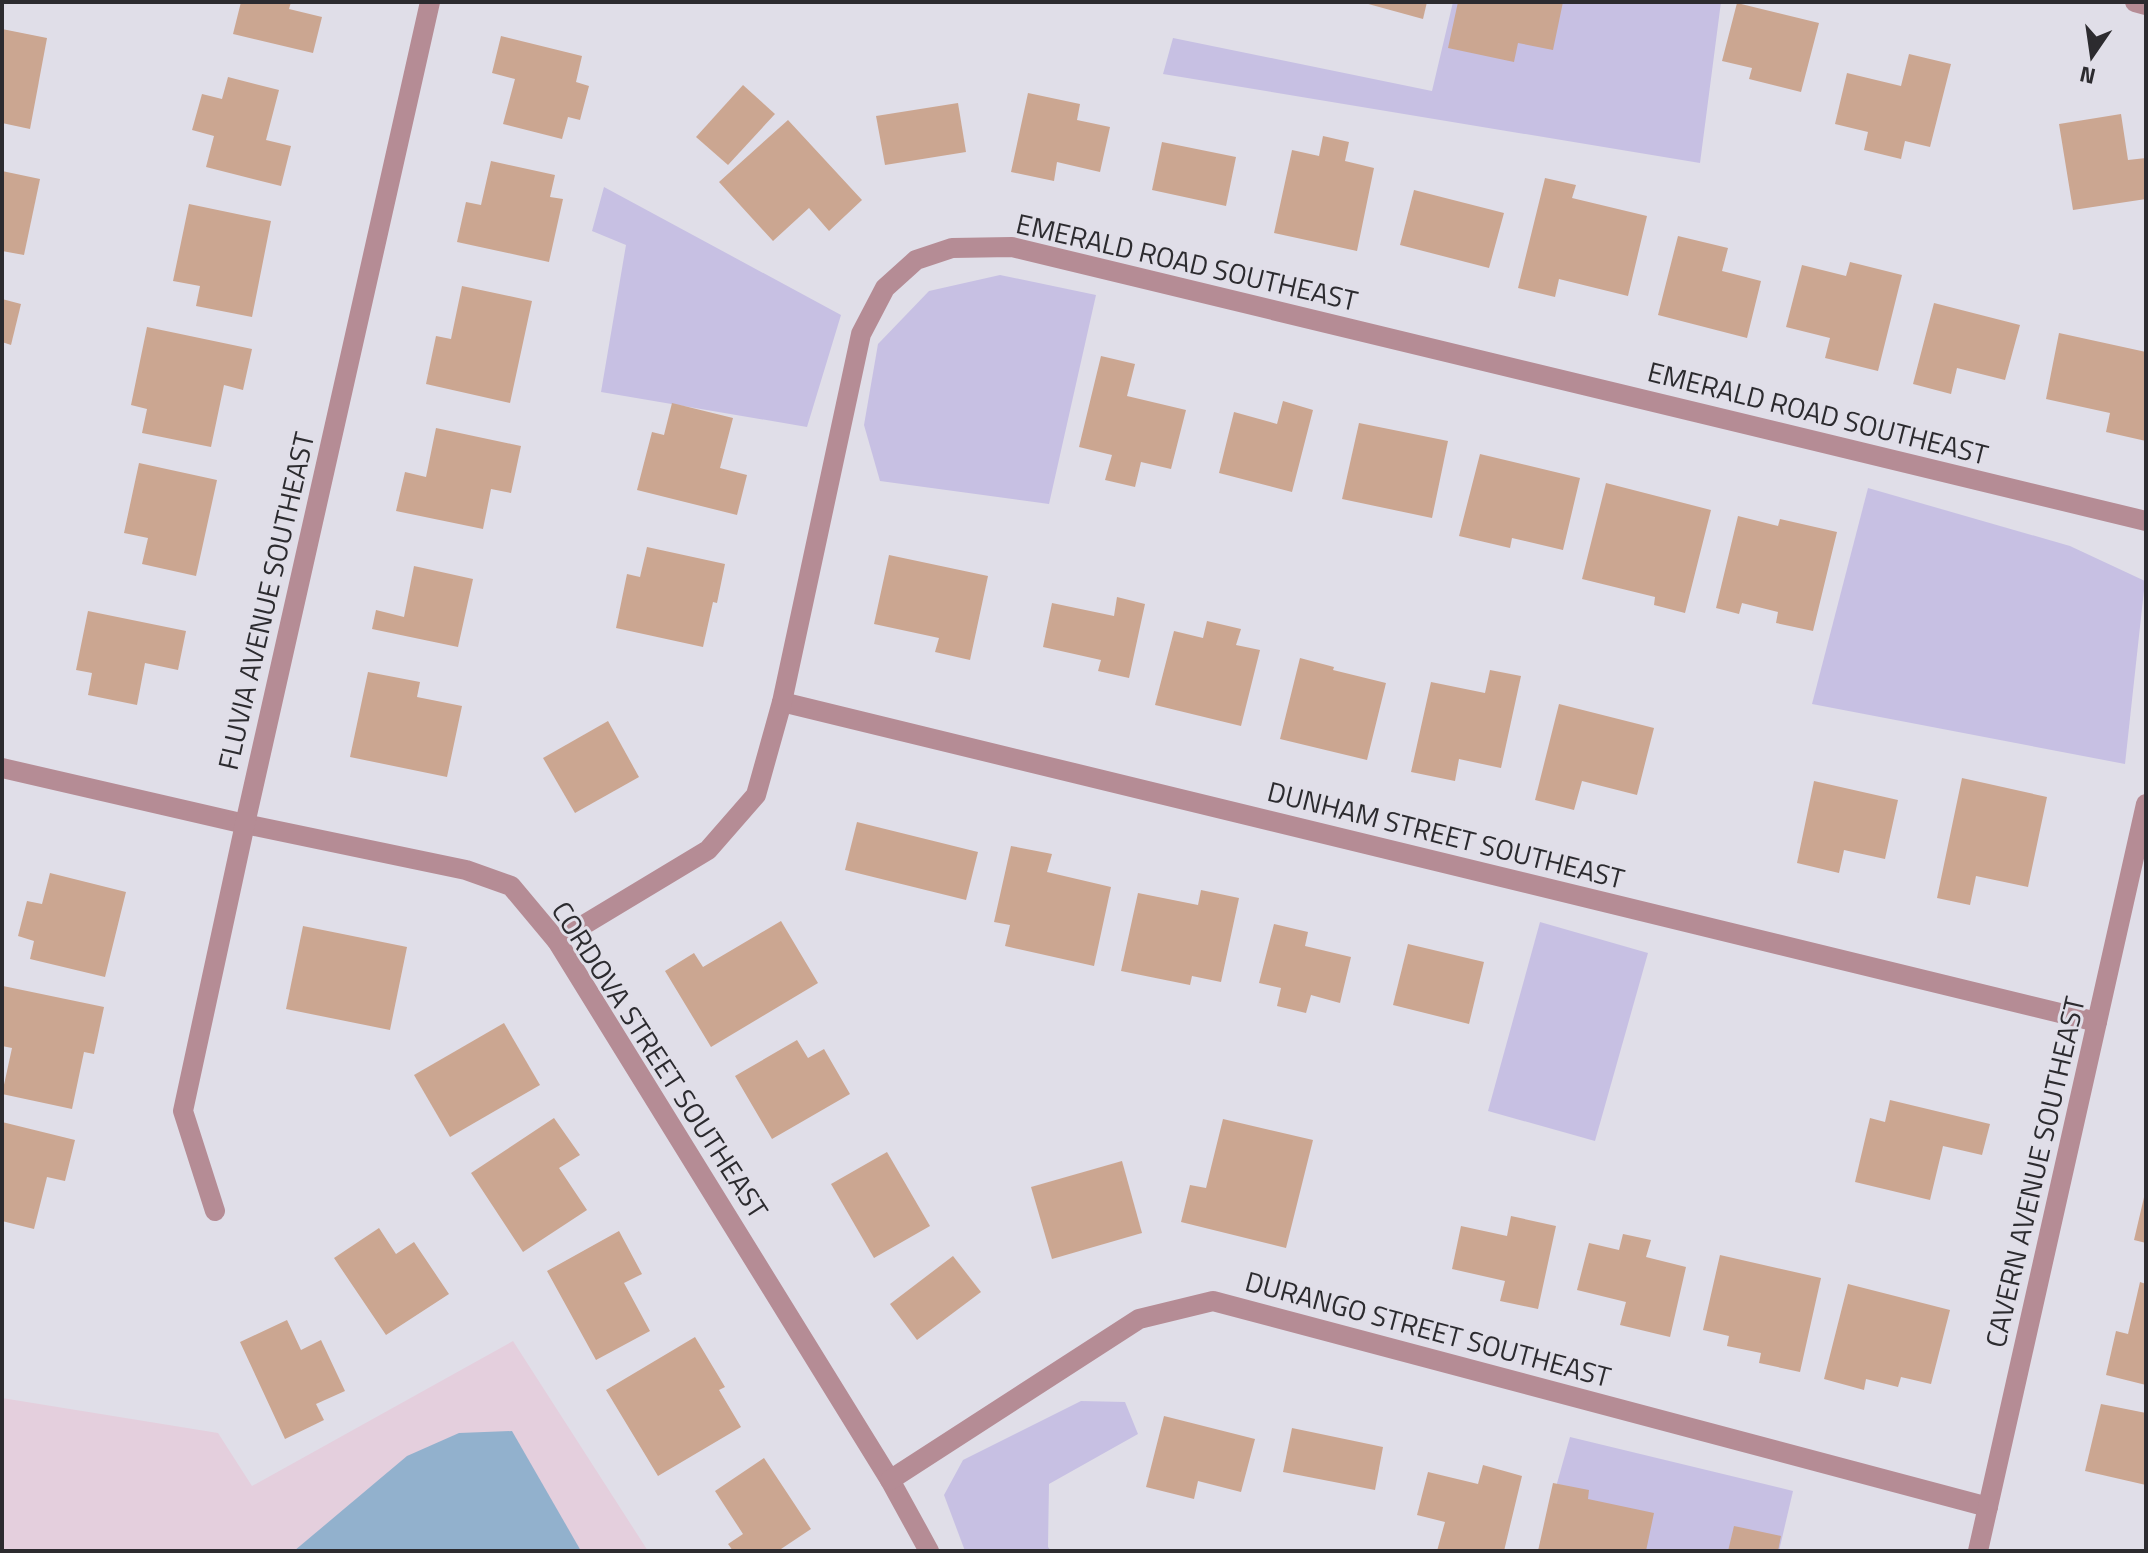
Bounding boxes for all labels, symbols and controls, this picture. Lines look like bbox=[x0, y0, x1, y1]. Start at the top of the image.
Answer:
north arrow bbox=[2052, 16, 2132, 96]
text: N bbox=[2076, 57, 2099, 94]
street label: EMERALD ROAD SOUTHEAST bbox=[1012, 201, 1362, 322]
street label: EMERALD ROAD SOUTHEAST bbox=[1643, 349, 1993, 476]
street label: FLUVIA AVENUE SOUTHEAST bbox=[206, 428, 325, 774]
street label: DUNHAM STREET SOUTHEAST bbox=[1263, 769, 1629, 900]
street label: CORDOVA STREET SOUTHEAST bbox=[541, 892, 780, 1227]
street label: CAVERN AVENUE SOUTHEAST bbox=[1973, 992, 2096, 1352]
street label: DURANGO STREET SOUTHEAST bbox=[1241, 1259, 1616, 1398]

